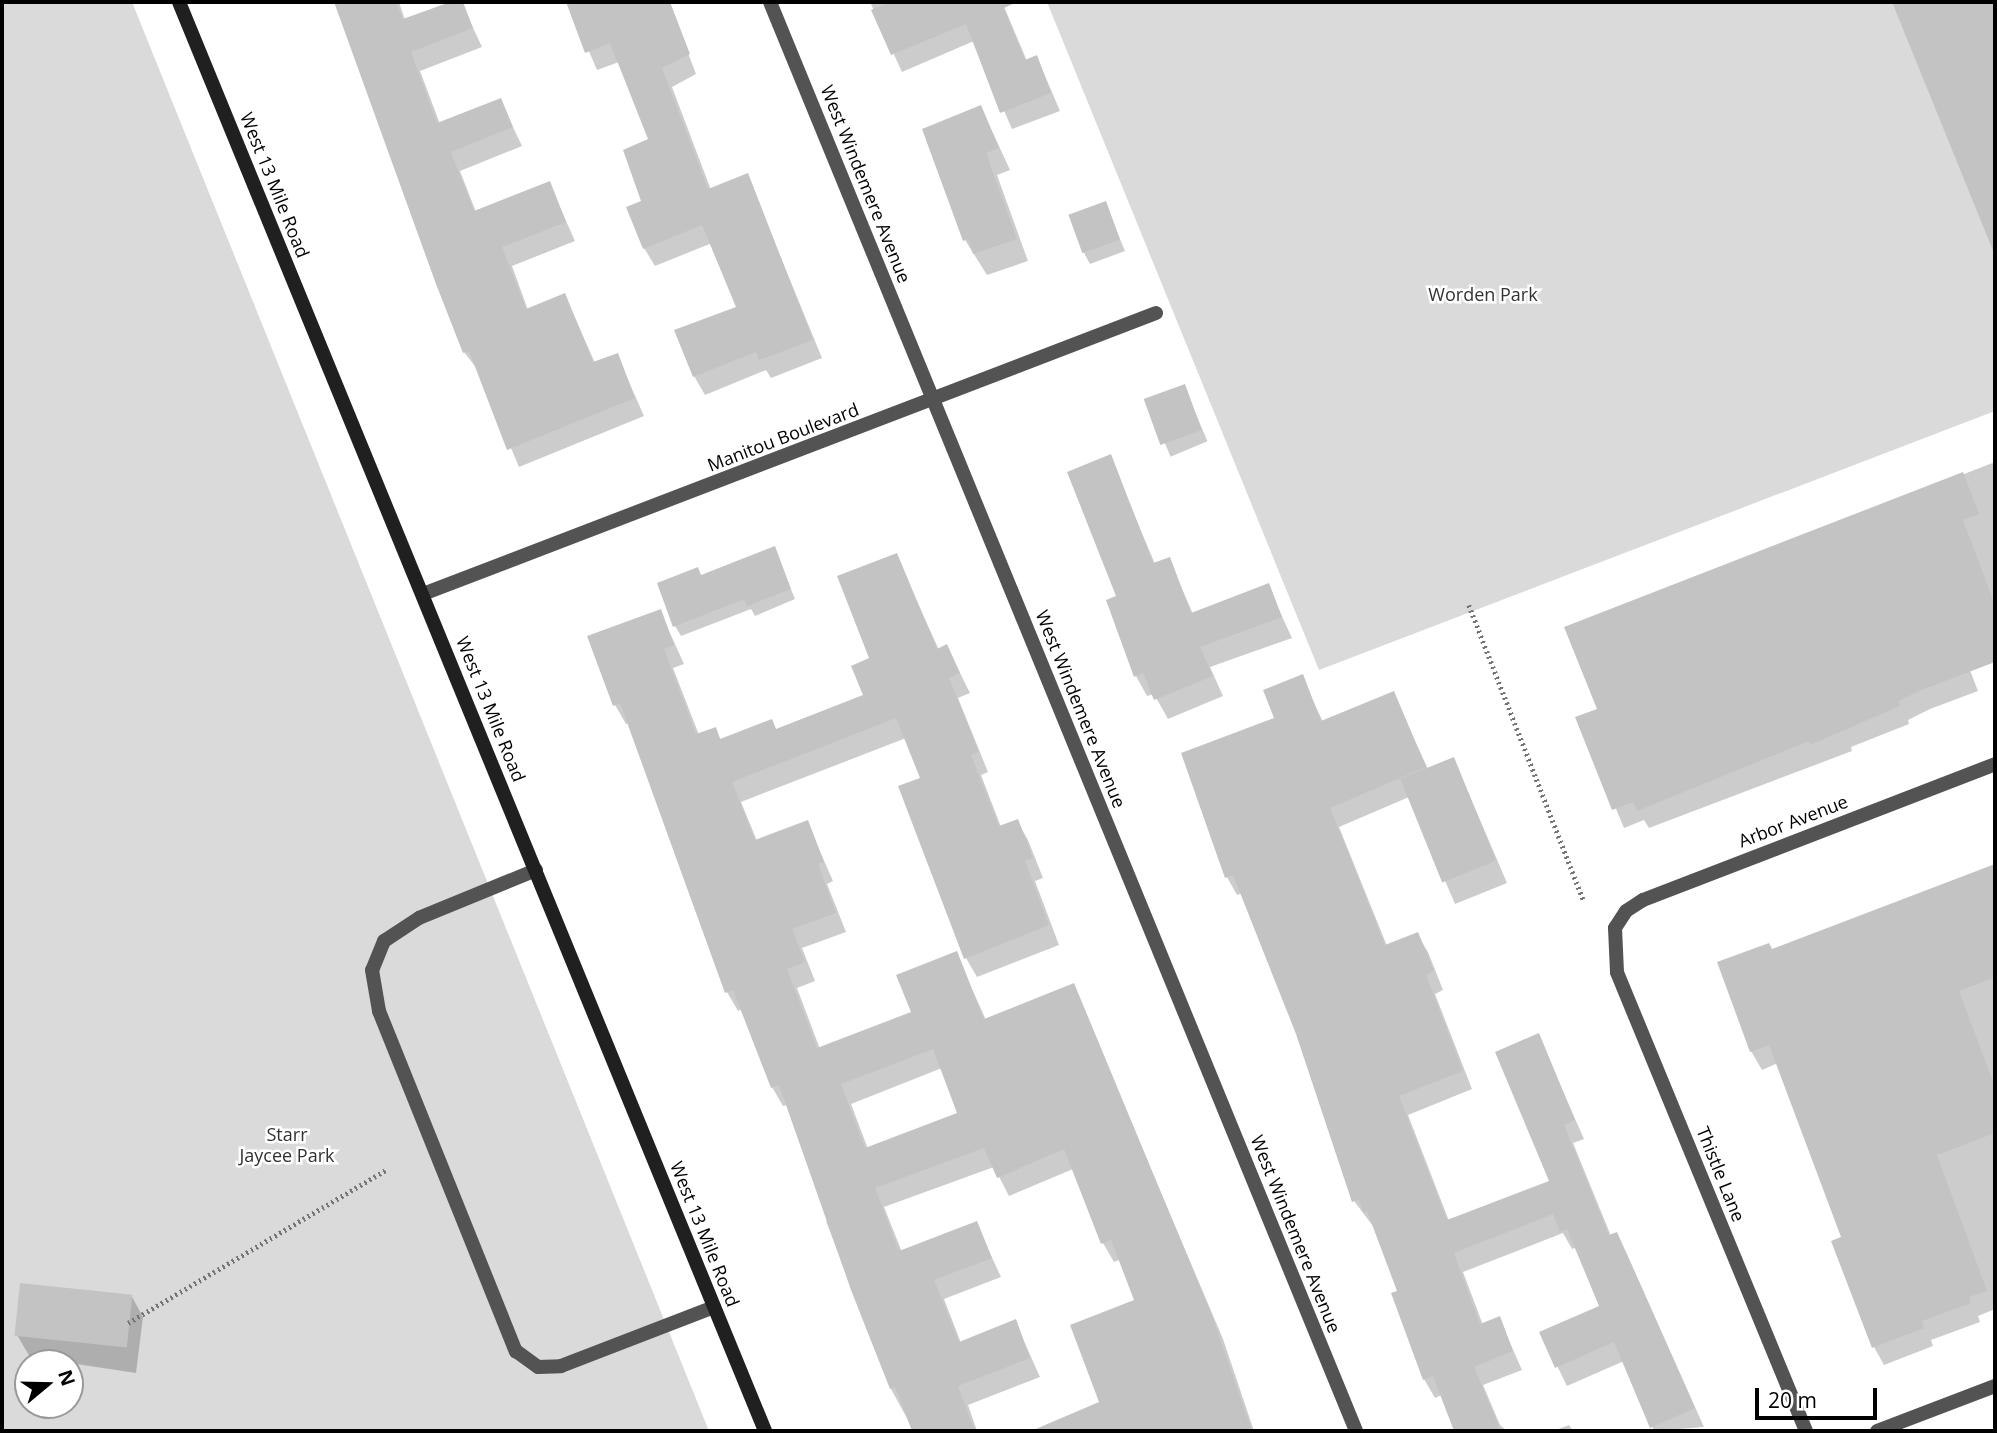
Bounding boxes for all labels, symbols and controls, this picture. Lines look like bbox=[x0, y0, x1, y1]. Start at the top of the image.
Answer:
street label: West Windemere Avenue bbox=[816, 82, 916, 286]
street label: West 13 Mile Road bbox=[236, 109, 314, 261]
park label: Worden Park bbox=[1428, 283, 1538, 305]
street label: Manitou Boulevard bbox=[704, 398, 862, 476]
street label: West Windemere Avenue bbox=[1031, 607, 1131, 811]
street label: West 13 Mile Road bbox=[452, 633, 530, 785]
street label: Arbor Avenue bbox=[1735, 790, 1851, 852]
street label: Thistle Lane bbox=[1692, 1123, 1750, 1225]
park label: Starr Jaycee Park bbox=[239, 1124, 335, 1166]
street label: West Windemere Avenue bbox=[1246, 1132, 1346, 1336]
street label: West 13 Mile Road bbox=[666, 1158, 744, 1310]
north arrow bbox=[14, 1349, 84, 1419]
text: N bbox=[52, 1366, 82, 1389]
scale bar bbox=[1759, 1374, 1882, 1418]
text: 20 m bbox=[1768, 1386, 1817, 1414]

